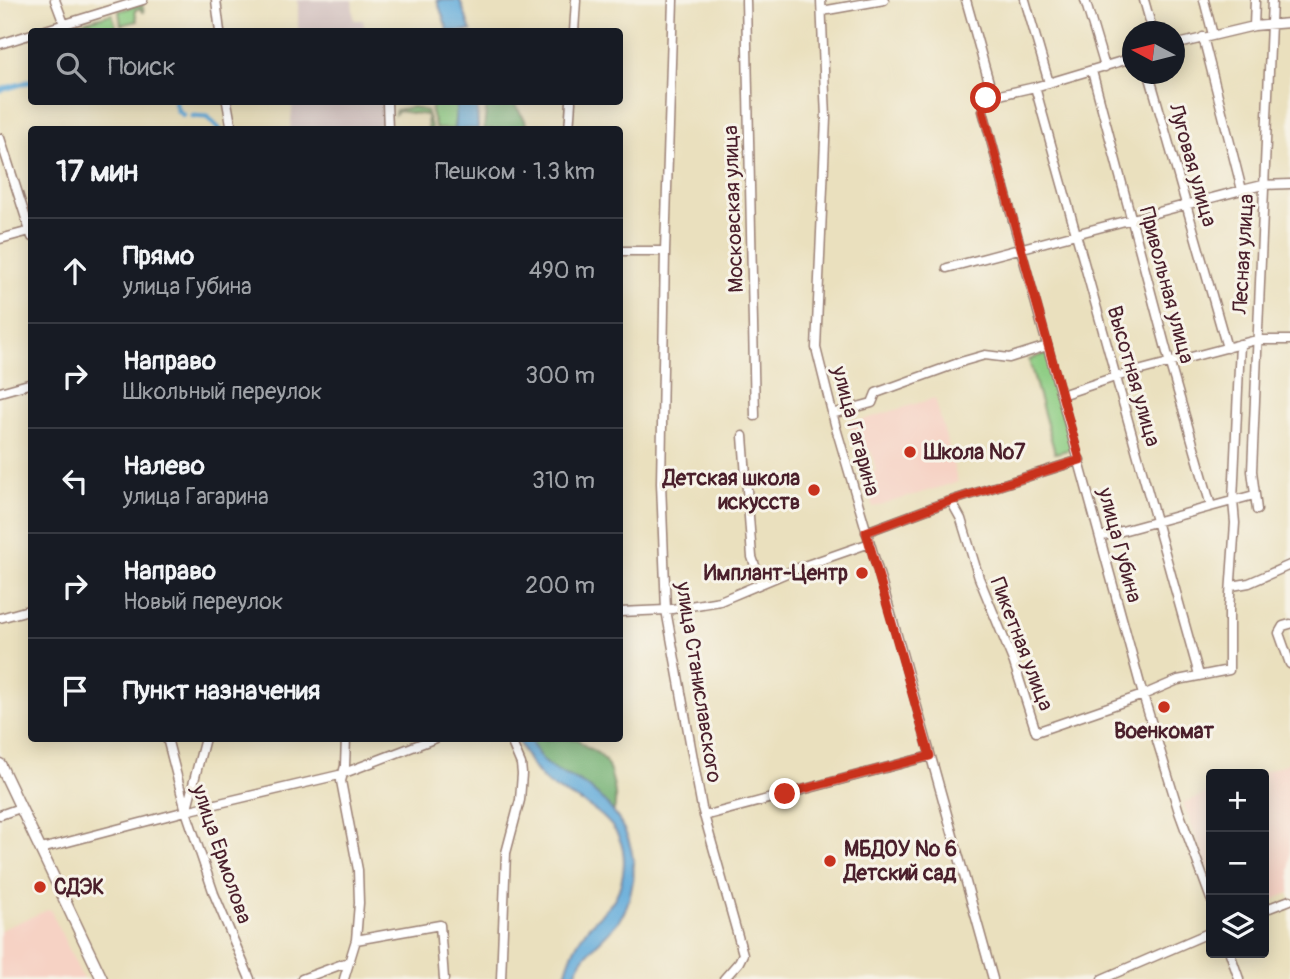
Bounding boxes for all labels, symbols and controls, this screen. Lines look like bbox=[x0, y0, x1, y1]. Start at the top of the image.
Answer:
north arrow bbox=[1122, 21, 1185, 84]
search box bbox=[28, 28, 623, 105]
icon: search bbox=[52, 48, 90, 86]
text: Поиск bbox=[108, 51, 176, 83]
route start bbox=[970, 82, 1001, 113]
street label: Луговая улица bbox=[1162, 99, 1223, 230]
street label: Московская улица bbox=[717, 125, 750, 293]
text: 17 мин bbox=[56, 153, 138, 190]
text: Пешком · 1.3 km bbox=[435, 157, 595, 186]
street label: Лесная улица bbox=[1227, 193, 1260, 316]
street label: Привольная улица bbox=[1133, 204, 1200, 366]
text: Прямо bbox=[123, 240, 194, 272]
icon: ahead bbox=[56, 252, 94, 290]
text: 490 m bbox=[529, 256, 595, 285]
text: улица Губина bbox=[123, 272, 252, 301]
street label: Высотная улица bbox=[1101, 303, 1166, 449]
text: Направо bbox=[123, 345, 216, 377]
icon: right bbox=[56, 357, 94, 395]
text: 300 m bbox=[525, 361, 595, 390]
street label: улица Гагарина bbox=[825, 362, 886, 499]
text: Школьный переулок bbox=[123, 377, 322, 406]
place label: Школа №7 bbox=[923, 439, 1026, 466]
marker: Школа №7 bbox=[902, 444, 918, 460]
text: Налево bbox=[123, 450, 205, 482]
icon: left bbox=[56, 462, 94, 500]
place label: Детская школа искусств bbox=[661, 465, 800, 516]
text: 310 m bbox=[532, 466, 595, 495]
text: улица Гагарина bbox=[123, 482, 269, 511]
marker: Детская школа искусств bbox=[806, 482, 822, 498]
street label: улица Губина bbox=[1091, 484, 1148, 605]
text: Направо bbox=[123, 555, 216, 587]
place label: Имплант-Центр bbox=[704, 560, 848, 587]
marker: Имплант-Центр bbox=[854, 565, 870, 581]
icon: right bbox=[56, 567, 94, 605]
text: 200 m bbox=[525, 571, 595, 600]
street label: Пикетная улица bbox=[984, 574, 1059, 715]
street label: улица Станиславского bbox=[669, 579, 728, 784]
text: Новый переулок bbox=[123, 587, 283, 616]
icon: arrive bbox=[56, 672, 94, 710]
text: Пункт назначения bbox=[123, 675, 320, 707]
marker: Военкомат bbox=[1156, 699, 1172, 715]
place label: Военкомат bbox=[1114, 718, 1215, 745]
map controls bbox=[1206, 769, 1269, 958]
button: + bbox=[1206, 769, 1269, 832]
route end bbox=[769, 778, 800, 809]
street label: улица Ермолова bbox=[185, 780, 258, 927]
button: − bbox=[1206, 832, 1269, 895]
place label: МБДОУ № 6 Детский сад bbox=[842, 836, 957, 887]
marker: МБДОУ № 6 Детский сад bbox=[822, 853, 838, 869]
place label: СДЭК bbox=[54, 874, 104, 901]
marker: СДЭК bbox=[32, 879, 48, 895]
button: layers bbox=[1206, 895, 1269, 958]

